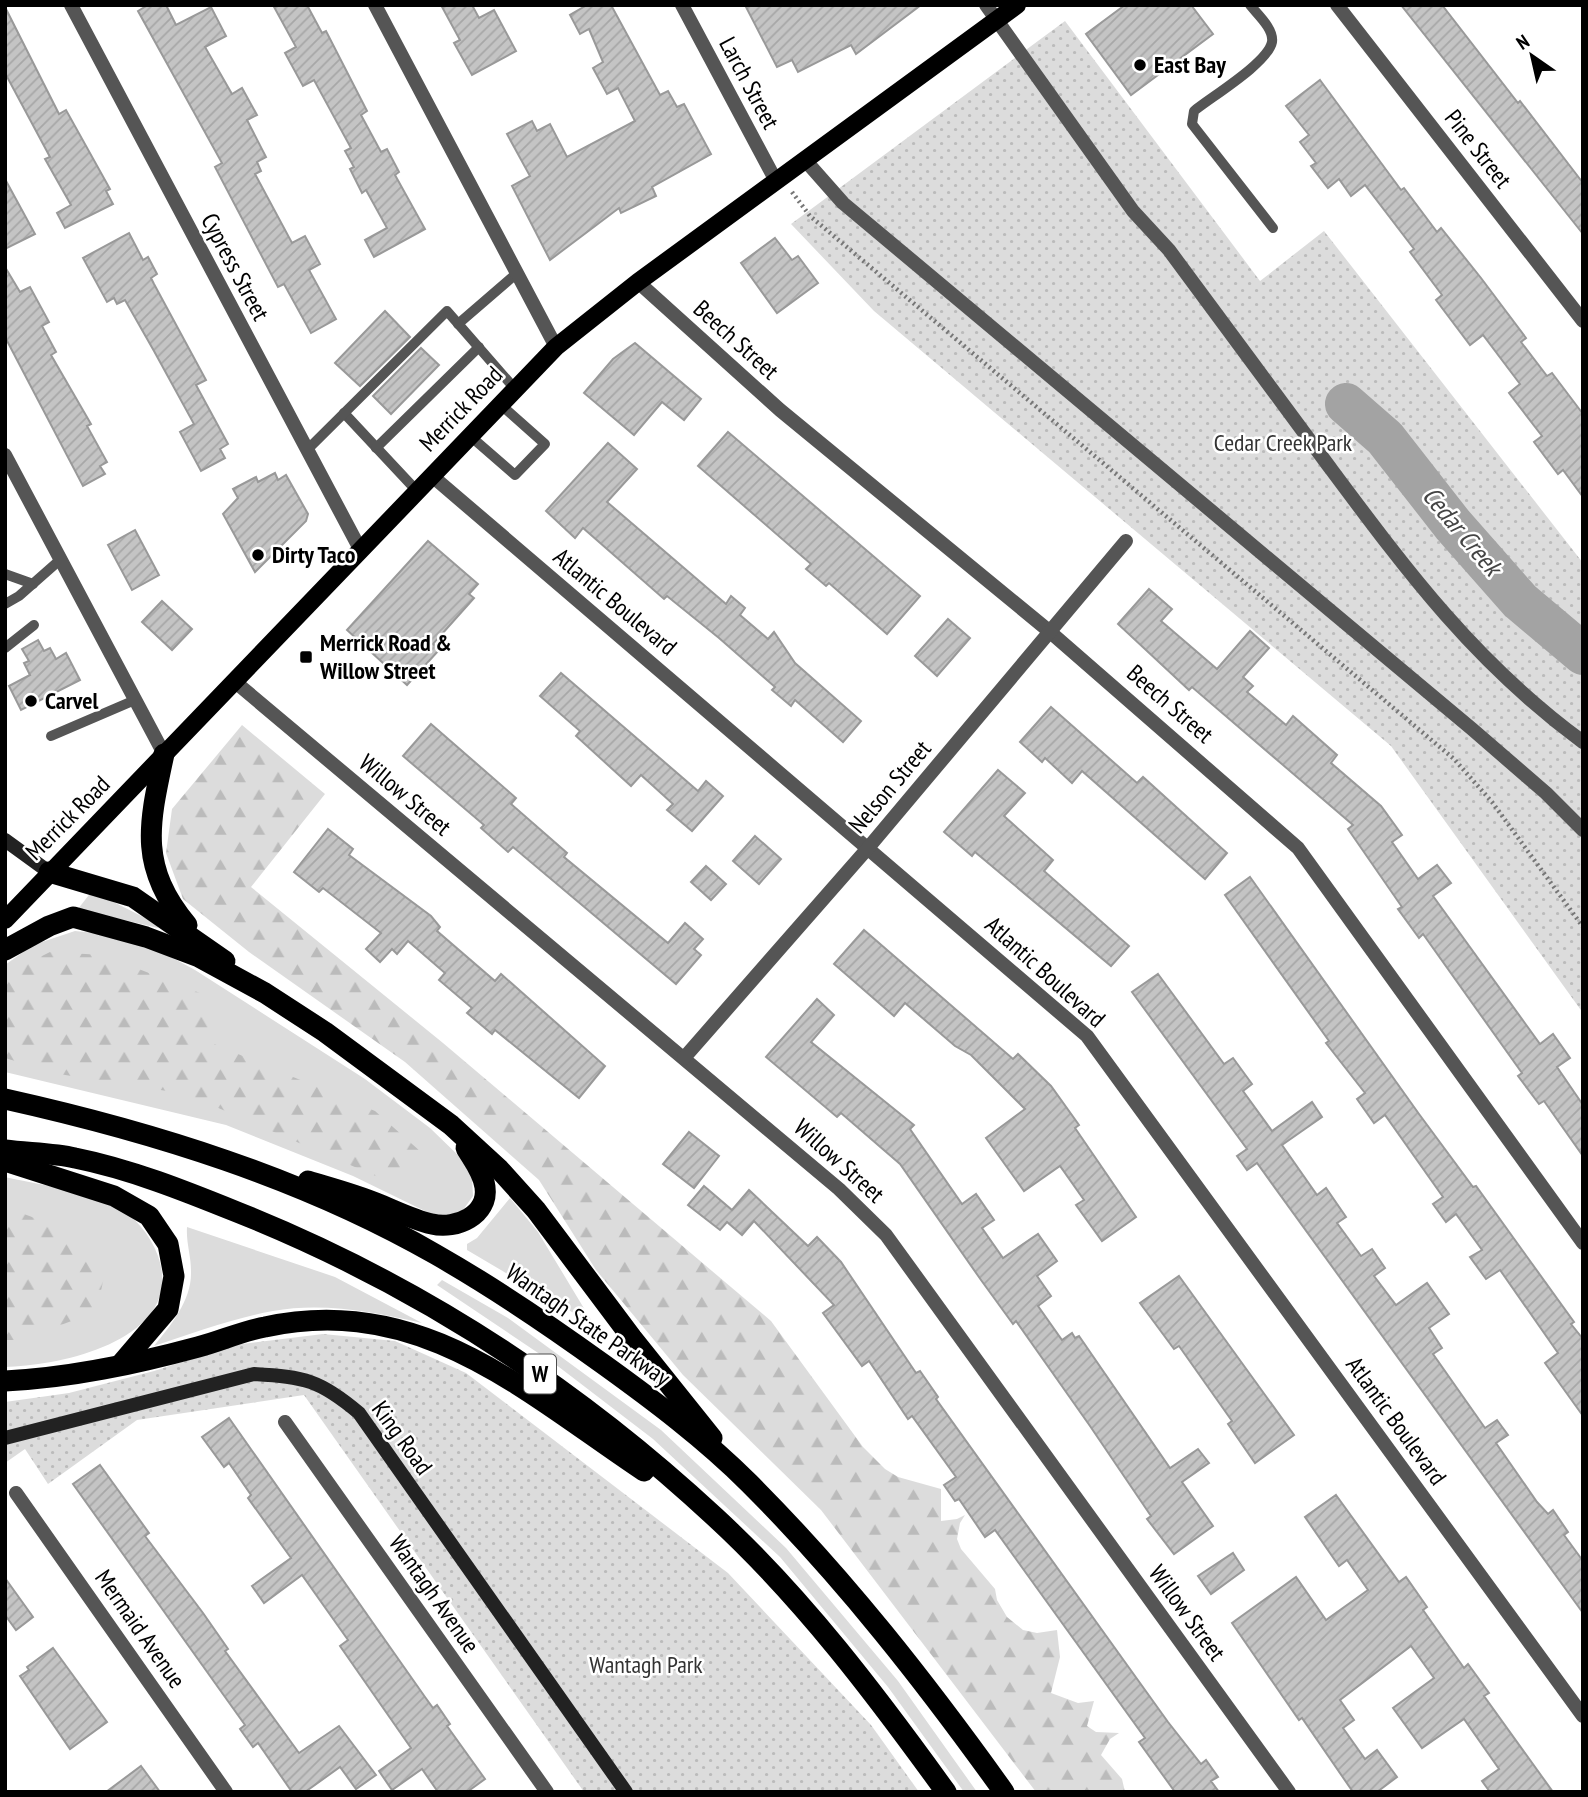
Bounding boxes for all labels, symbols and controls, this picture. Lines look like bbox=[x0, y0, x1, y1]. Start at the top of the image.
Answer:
north arrow bbox=[1497, 21, 1567, 91]
text: N bbox=[1512, 29, 1533, 55]
street label: Larch Street bbox=[712, 31, 787, 134]
place label: East Bay bbox=[1154, 49, 1226, 80]
marker: East Bay bbox=[1132, 57, 1148, 73]
street label: Pine Street bbox=[1438, 103, 1519, 195]
street label: Cypress Street bbox=[194, 208, 277, 326]
street label: Beech Street bbox=[687, 293, 786, 386]
street label: Merrick Road bbox=[412, 359, 509, 458]
park label: Cedar Creek Park bbox=[1214, 427, 1353, 458]
water label: Cedar Creek bbox=[1416, 479, 1511, 584]
place label: Dirty Taco bbox=[272, 539, 356, 570]
street label: Atlantic Boulevard bbox=[547, 541, 683, 662]
marker: Dirty Taco bbox=[250, 547, 266, 563]
place label: Merrick Road & Willow Street bbox=[319, 627, 452, 686]
marker: Merrick Road & Willow Street bbox=[298, 649, 314, 665]
street label: Beech Street bbox=[1121, 658, 1220, 750]
place label: Carvel bbox=[45, 685, 98, 716]
marker: Carvel bbox=[23, 693, 39, 709]
street label: Nelson Street bbox=[842, 733, 938, 840]
street label: Willow Street bbox=[353, 747, 458, 842]
street label: Merrick Road bbox=[19, 769, 116, 866]
street label: Atlantic Boulevard bbox=[979, 909, 1112, 1034]
street label: Willow Street bbox=[788, 1112, 891, 1210]
street label: Wantagh State Parkway bbox=[500, 1258, 676, 1392]
street label: Atlantic Boulevard bbox=[1339, 1350, 1453, 1491]
road number: W bbox=[524, 1354, 556, 1394]
street label: King Road bbox=[365, 1395, 440, 1481]
street label: Wantagh Avenue bbox=[382, 1528, 487, 1659]
street label: Willow Street bbox=[1142, 1559, 1233, 1667]
street label: Mermaid Avenue bbox=[88, 1563, 193, 1694]
park label: Wantagh Park bbox=[589, 1649, 703, 1680]

